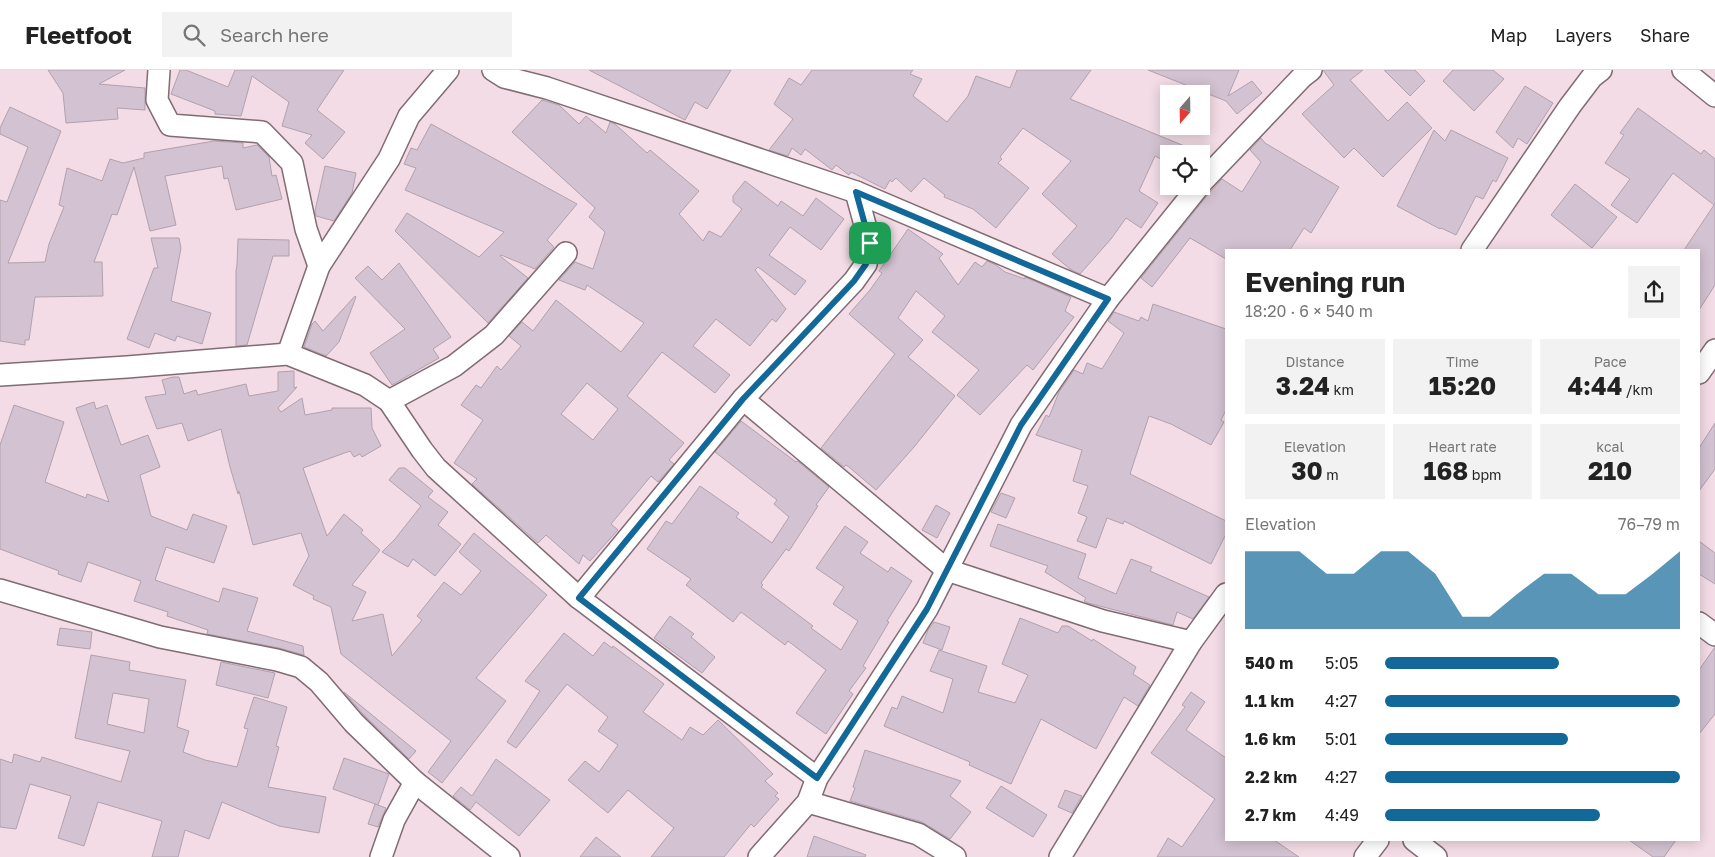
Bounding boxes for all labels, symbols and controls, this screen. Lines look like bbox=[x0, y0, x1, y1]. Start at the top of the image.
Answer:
search box bbox=[162, 12, 512, 57]
text: Fleetfoot bbox=[25, 20, 132, 49]
icon: search bbox=[180, 21, 208, 49]
text: Search here bbox=[220, 23, 329, 46]
text: Map bbox=[1490, 24, 1527, 46]
text: Layers bbox=[1555, 24, 1612, 46]
text: Share bbox=[1640, 24, 1690, 46]
north arrow bbox=[1160, 85, 1210, 135]
map controls bbox=[1160, 85, 1210, 195]
button: locate bbox=[1160, 145, 1210, 195]
pin bbox=[849, 222, 891, 264]
icon: arrive bbox=[856, 229, 884, 257]
text: Evening run bbox=[1245, 265, 1405, 298]
button: share bbox=[1628, 266, 1680, 318]
text: 18:20 · 6 × 540 m bbox=[1245, 301, 1373, 321]
text: Distance bbox=[1285, 353, 1344, 370]
text: Time bbox=[1446, 353, 1479, 370]
text: Pace bbox=[1594, 353, 1627, 370]
text: 3.24 bbox=[1276, 370, 1330, 401]
text: 15:20 bbox=[1429, 370, 1496, 401]
text: 4:44 bbox=[1567, 370, 1622, 401]
text: km bbox=[1330, 381, 1354, 398]
text: /km bbox=[1622, 381, 1653, 398]
text: Elevation bbox=[1284, 438, 1346, 455]
text: Heart rate bbox=[1428, 438, 1497, 455]
text: kcal bbox=[1596, 438, 1624, 455]
text: 30 bbox=[1291, 455, 1323, 486]
text: 168 bbox=[1424, 455, 1468, 486]
text: 210 bbox=[1588, 455, 1632, 486]
text: m bbox=[1323, 466, 1339, 483]
text: bpm bbox=[1468, 466, 1501, 483]
text: Elevation bbox=[1245, 514, 1316, 534]
text: 76–79 m bbox=[1618, 514, 1680, 534]
text: 540 m bbox=[1245, 653, 1293, 673]
text: 5:05 bbox=[1325, 653, 1358, 673]
text: 1.1 km bbox=[1245, 691, 1294, 711]
text: 4:27 bbox=[1325, 691, 1357, 711]
text: 1.6 km bbox=[1245, 729, 1296, 749]
text: 5:01 bbox=[1325, 729, 1357, 749]
text: 2.2 km bbox=[1245, 767, 1297, 787]
text: 4:27 bbox=[1325, 767, 1357, 787]
text: 2.7 km bbox=[1245, 805, 1296, 825]
text: 4:49 bbox=[1325, 805, 1359, 825]

